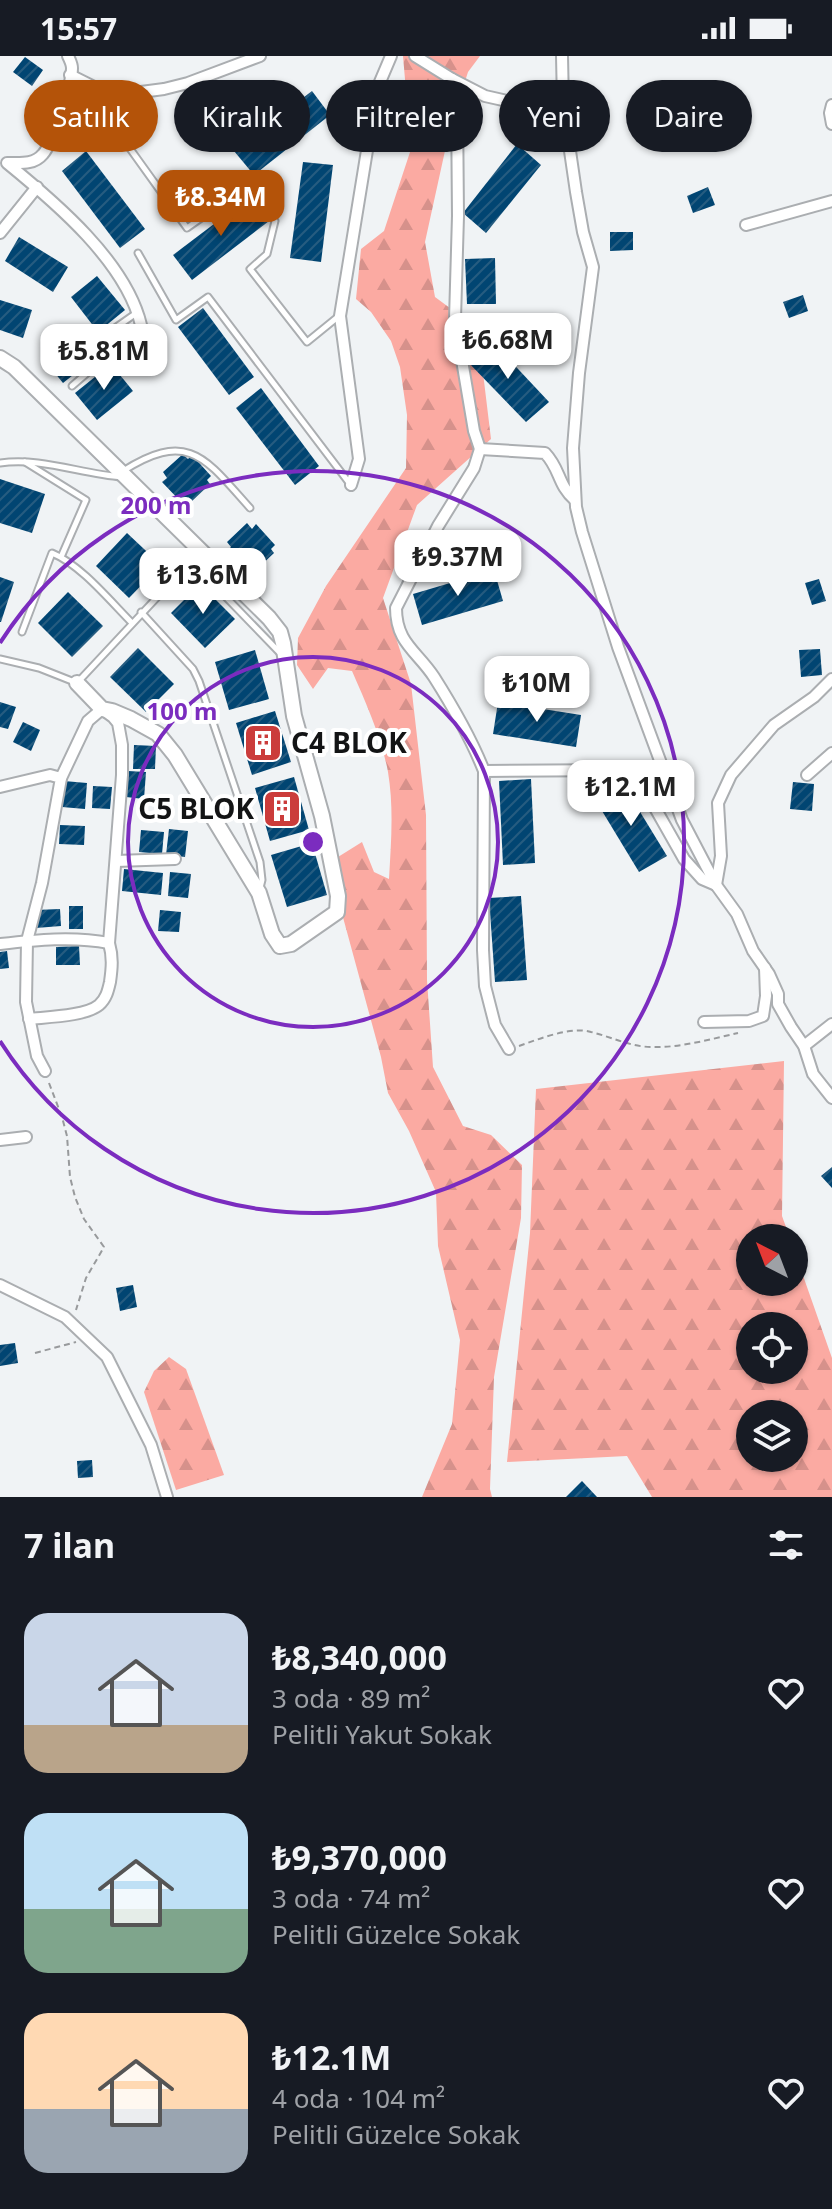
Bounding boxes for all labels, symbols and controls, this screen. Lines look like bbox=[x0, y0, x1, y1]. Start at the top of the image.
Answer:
text: 15:57 bbox=[40, 8, 117, 49]
chip: Satılık bbox=[24, 80, 158, 152]
chip: Kiralık bbox=[174, 80, 310, 152]
chip: Filtreler bbox=[326, 80, 483, 152]
chip: Yeni bbox=[499, 80, 610, 152]
chip: Daire bbox=[626, 80, 752, 152]
pin: ₺8.34M bbox=[156, 170, 286, 238]
text: ₺8.34M bbox=[175, 178, 267, 214]
pin: ₺6.68M bbox=[443, 313, 573, 381]
text: ₺6.68M bbox=[462, 321, 554, 357]
pin: ₺5.81M bbox=[39, 324, 169, 392]
text: ₺5.81M bbox=[58, 332, 150, 368]
text: 200 m bbox=[121, 488, 191, 521]
pin: ₺9.37M bbox=[393, 530, 523, 598]
text: ₺9.37M bbox=[412, 538, 504, 574]
pin: ₺13.6M bbox=[138, 548, 268, 616]
text: ₺13.6M bbox=[157, 556, 249, 592]
pin: ₺10M bbox=[490, 656, 584, 724]
text: ₺10M bbox=[502, 664, 572, 700]
text: 100 m bbox=[147, 694, 217, 727]
building icon: C4 BLOK bbox=[242, 722, 284, 764]
place label: C4 BLOK bbox=[291, 723, 407, 761]
pin: ₺12.1M bbox=[566, 760, 696, 828]
text: ₺12.1M bbox=[585, 768, 677, 804]
building icon: C5 BLOK bbox=[261, 788, 303, 830]
place label: C5 BLOK bbox=[138, 789, 254, 827]
centre of rings bbox=[299, 828, 327, 856]
north arrow bbox=[736, 1224, 808, 1296]
map controls bbox=[736, 1224, 808, 1472]
button: locate bbox=[736, 1312, 808, 1384]
button: layers bbox=[736, 1400, 808, 1472]
text: 7 ilan bbox=[24, 1522, 115, 1568]
icon: filters bbox=[764, 1523, 808, 1567]
text: ₺8,340,000 bbox=[272, 1634, 447, 1680]
icon: home bbox=[88, 1645, 184, 1741]
icon: heart bbox=[764, 1671, 808, 1715]
text: 3 oda · 89 m² bbox=[272, 1680, 430, 1716]
text: Pelitli Yakut Sokak bbox=[272, 1716, 492, 1752]
text: ₺9,370,000 bbox=[272, 1834, 447, 1880]
icon: home bbox=[88, 1845, 184, 1941]
icon: heart bbox=[764, 1871, 808, 1915]
text: 3 oda · 74 m² bbox=[272, 1880, 430, 1916]
text: Pelitli Güzelce Sokak bbox=[272, 1916, 520, 1952]
text: ₺12.1M bbox=[272, 2034, 391, 2080]
icon: home bbox=[88, 2045, 184, 2141]
icon: heart bbox=[764, 2071, 808, 2115]
text: 4 oda · 104 m² bbox=[272, 2080, 445, 2116]
text: Pelitli Güzelce Sokak bbox=[272, 2116, 520, 2152]

